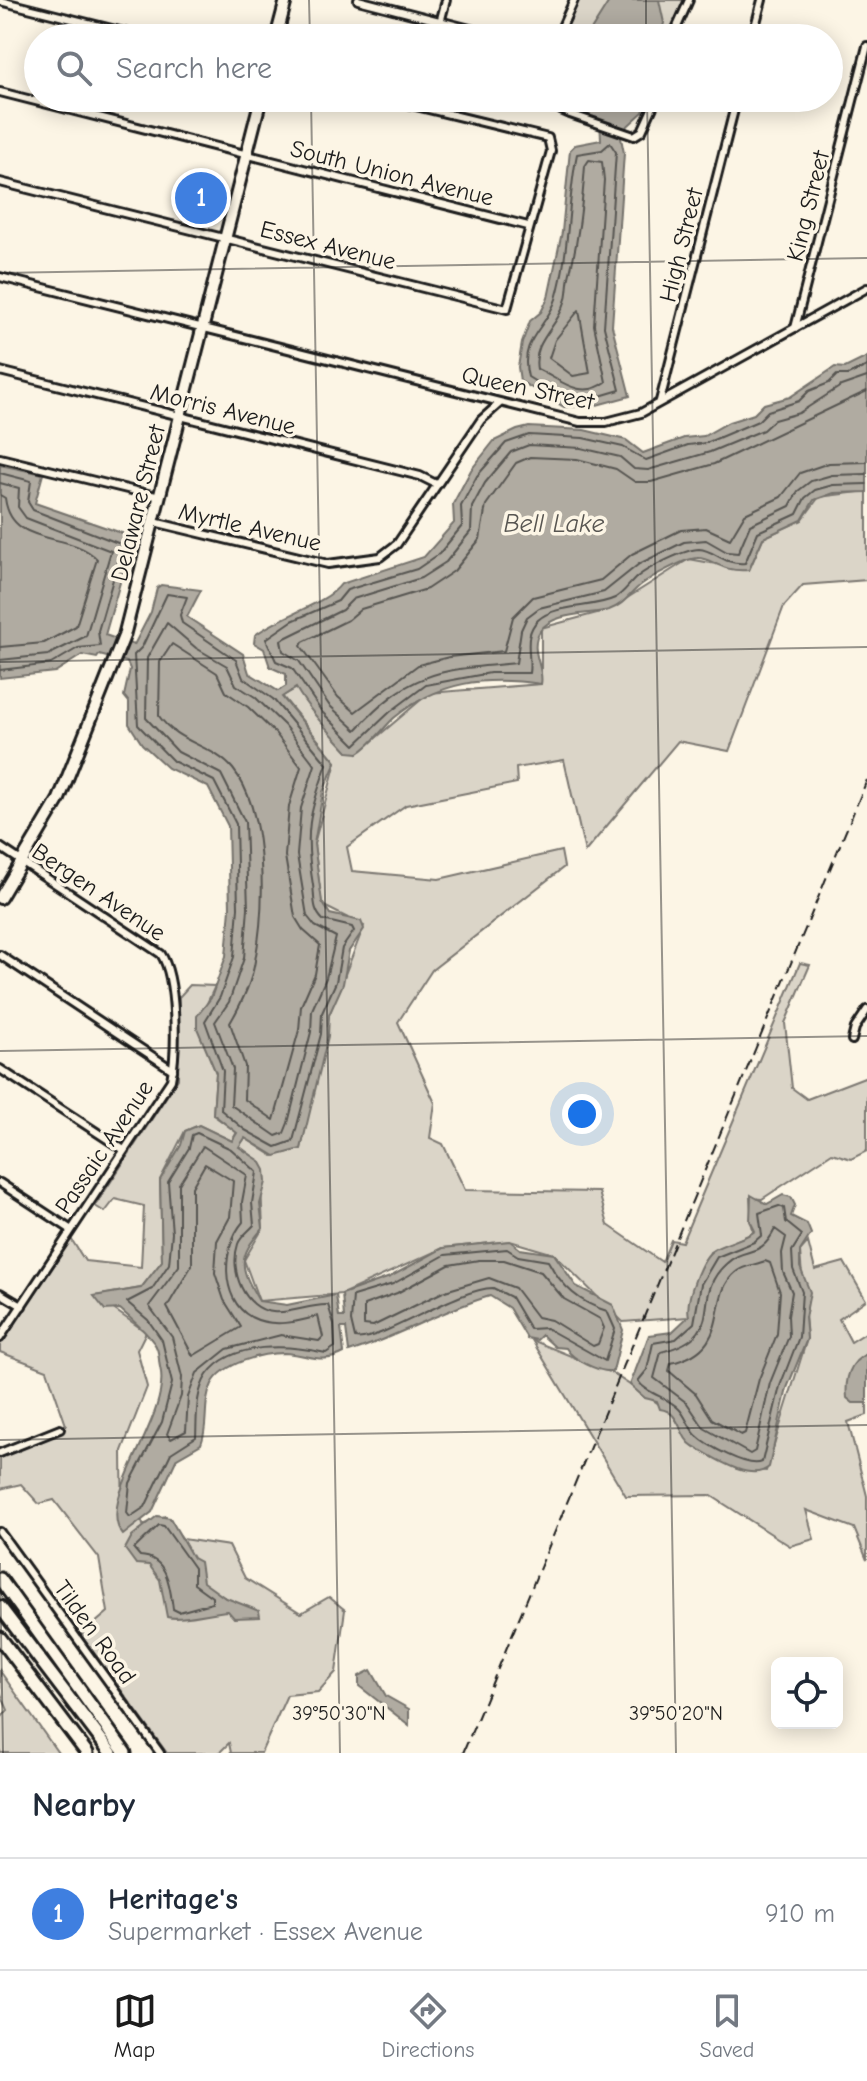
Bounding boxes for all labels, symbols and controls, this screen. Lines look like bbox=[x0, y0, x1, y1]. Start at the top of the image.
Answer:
search box bbox=[24, 24, 843, 112]
icon: search bbox=[52, 46, 96, 90]
text: Search here bbox=[116, 51, 272, 86]
street label: South Union Avenue bbox=[288, 134, 496, 212]
street label: King Street bbox=[781, 147, 836, 264]
pin: 1 bbox=[175, 168, 227, 228]
street label: High Street bbox=[653, 184, 709, 305]
street label: Essex Avenue bbox=[257, 215, 399, 275]
street label: Queen Street bbox=[459, 360, 598, 416]
street label: Morris Avenue bbox=[148, 377, 298, 441]
street label: Delaware Street bbox=[105, 421, 171, 584]
street label: Myrtle Avenue bbox=[176, 497, 324, 557]
water label: Bell Lake bbox=[503, 509, 605, 539]
street label: Bergen Avenue bbox=[27, 837, 171, 947]
street label: Passaic Avenue bbox=[49, 1075, 159, 1219]
your location bbox=[562, 1094, 602, 1134]
street label: Tilden Road bbox=[48, 1575, 142, 1689]
map controls bbox=[771, 1657, 843, 1729]
button: locate bbox=[771, 1657, 843, 1729]
text: 39°50'30"N bbox=[292, 1702, 386, 1725]
text: 39°50'20"N bbox=[629, 1702, 723, 1725]
text: Nearby bbox=[32, 1785, 135, 1825]
text: Heritage's bbox=[108, 1882, 238, 1917]
text: 1 bbox=[53, 1899, 63, 1929]
text: 910 m bbox=[765, 1899, 835, 1929]
text: Supermarket · Essex Avenue bbox=[108, 1917, 423, 1947]
tab: Map bbox=[113, 1989, 157, 2063]
tab: Directions bbox=[382, 1989, 475, 2063]
tab: Saved bbox=[700, 1989, 754, 2063]

